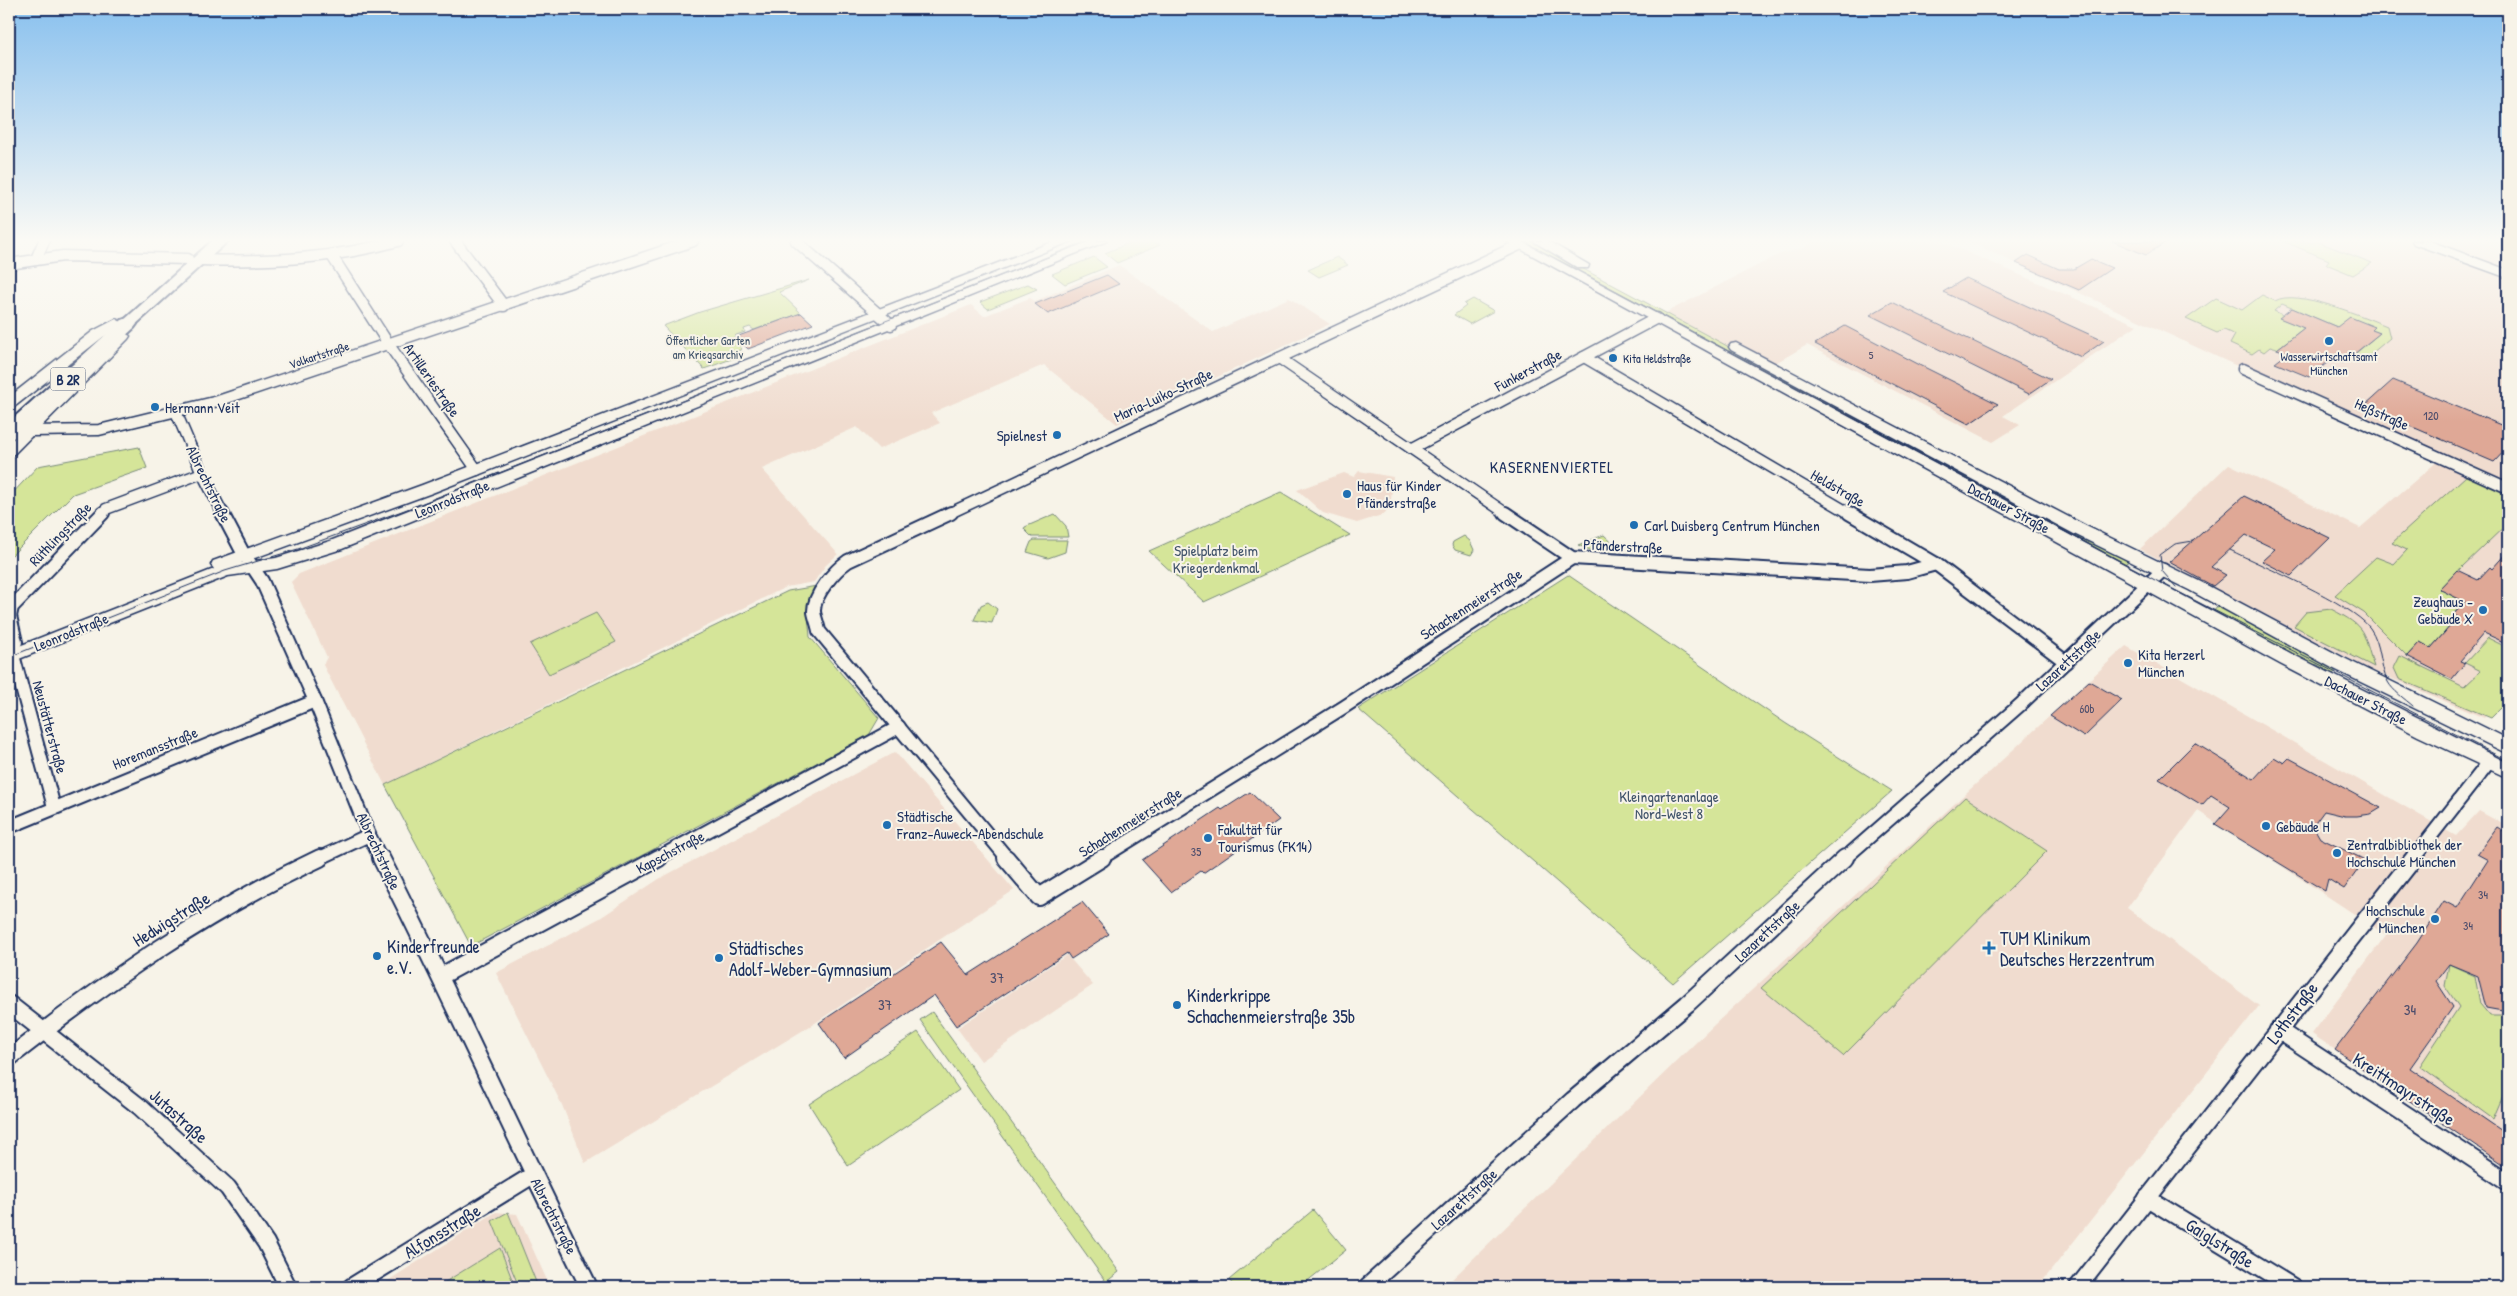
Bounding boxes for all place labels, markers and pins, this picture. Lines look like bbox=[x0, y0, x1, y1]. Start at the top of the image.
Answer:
marker: Wasserwirtschaftsamt München bbox=[2323, 335, 2335, 347]
place label: Wasserwirtschaftsamt München bbox=[2281, 348, 2378, 379]
place label: Kita Heldstraße bbox=[1623, 350, 1691, 367]
marker: Kita Heldstraße bbox=[1607, 352, 1619, 364]
place label: Hermann Veit bbox=[165, 397, 241, 418]
marker: Hermann Veit bbox=[149, 401, 161, 413]
place label: Spielnest bbox=[997, 425, 1048, 446]
marker: Spielnest bbox=[1051, 429, 1063, 441]
place label: Haus für Kinder Pfänderstraße bbox=[1357, 475, 1442, 513]
marker: Haus für Kinder Pfänderstraße bbox=[1341, 488, 1353, 500]
place label: Carl Duisberg Centrum München bbox=[1644, 515, 1820, 536]
marker: Carl Duisberg Centrum München bbox=[1628, 519, 1640, 531]
place label: Zeughaus - Gebäude X bbox=[2413, 591, 2473, 629]
marker: Zeughaus - Gebäude X bbox=[2477, 604, 2489, 616]
place label: Kita Herzerl München bbox=[2138, 644, 2205, 682]
marker: Kita Herzerl München bbox=[2122, 657, 2134, 669]
place label: Städtische Franz-Auweck-Abendschule bbox=[896, 806, 1044, 844]
place label: Gebäude H bbox=[2276, 816, 2330, 837]
marker: Städtische Franz-Auweck-Abendschule bbox=[881, 819, 893, 831]
place label: Fakultät für Tourismus (FK14) bbox=[1217, 819, 1312, 857]
marker: Gebäude H bbox=[2260, 820, 2272, 832]
marker: Fakultät für Tourismus (FK14) bbox=[1202, 832, 1214, 844]
place label: Zentralbibliothek der Hochschule München bbox=[2347, 834, 2462, 872]
marker: Zentralbibliothek der Hochschule München bbox=[2331, 847, 2343, 859]
place label: Hochschule München bbox=[2366, 900, 2425, 938]
marker: Hochschule München bbox=[2429, 913, 2441, 925]
place label: TUM Klinikum Deutsches Herzzentrum bbox=[2000, 926, 2155, 972]
place label: Kinderfreunde e.V. bbox=[387, 934, 480, 980]
place label: Städtisches Adolf-Weber-Gymnasium bbox=[729, 936, 892, 982]
marker: TUM Klinikum Deutsches Herzzentrum bbox=[1982, 941, 1996, 955]
marker: Kinderfreunde e.V. bbox=[371, 950, 383, 962]
marker: Städtisches Adolf-Weber-Gymnasium bbox=[713, 952, 725, 964]
place label: Kinderkrippe Schachenmeierstraße 35b bbox=[1187, 983, 1355, 1029]
marker: Kinderkrippe Schachenmeierstraße 35b bbox=[1171, 999, 1183, 1011]

